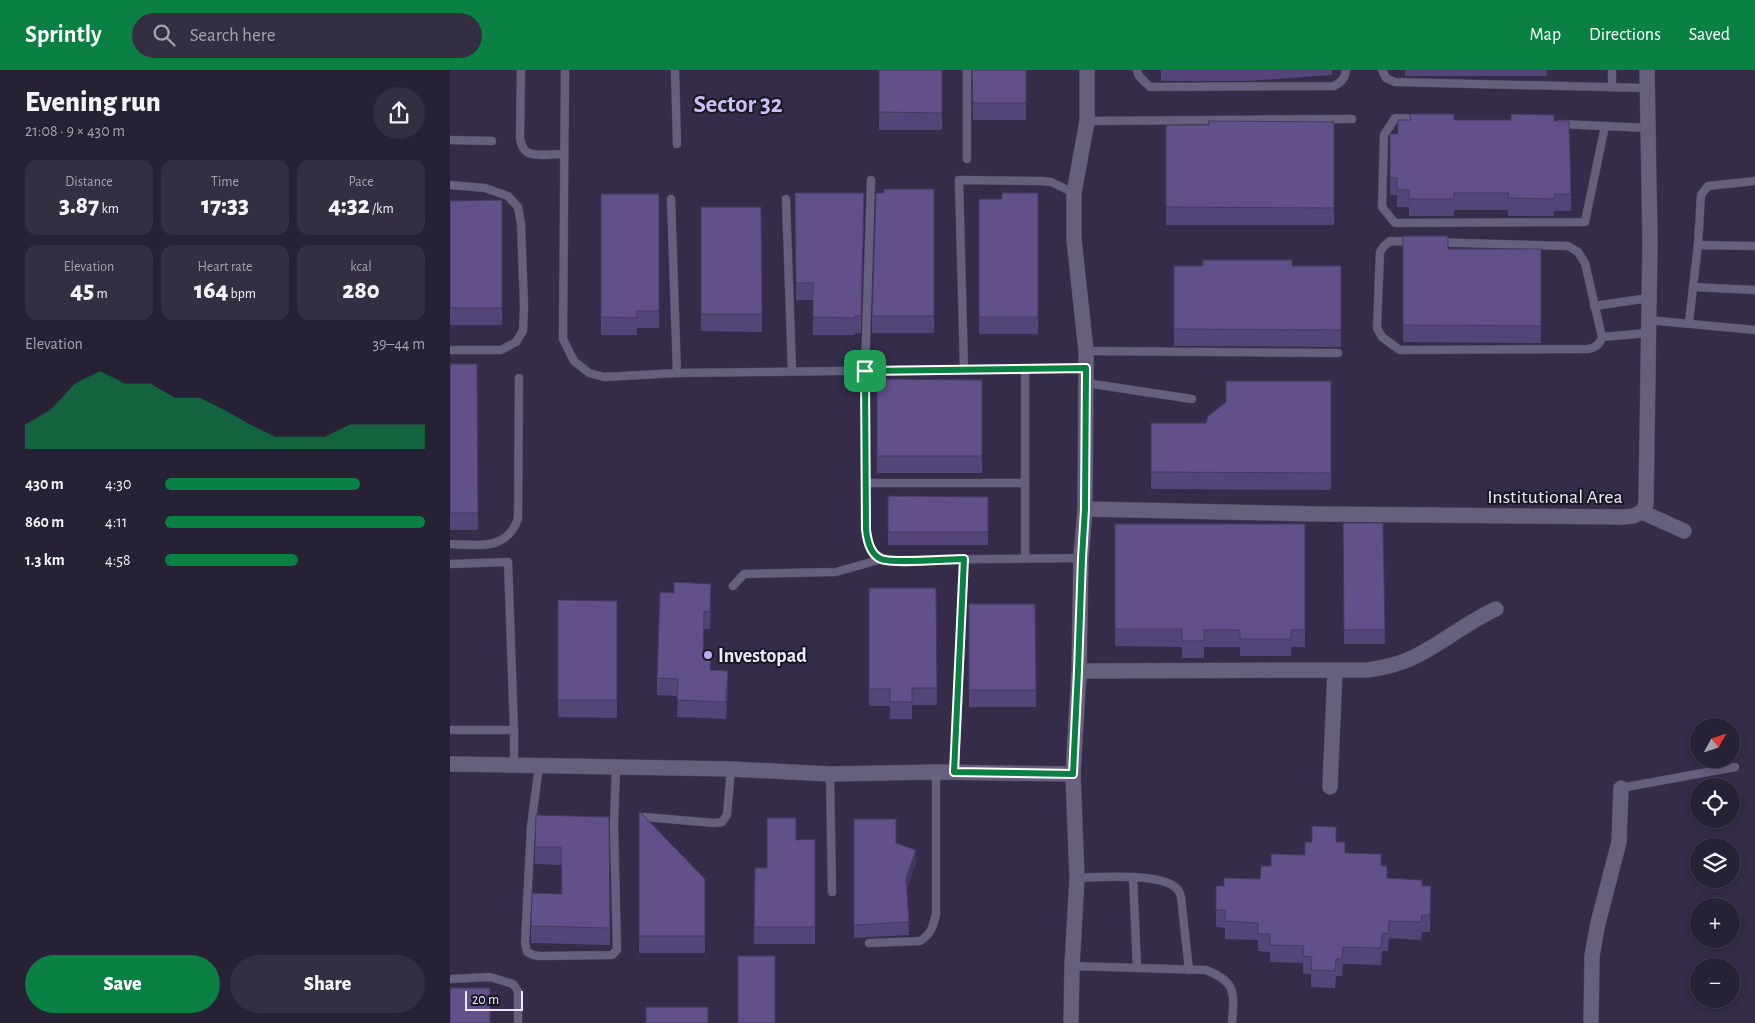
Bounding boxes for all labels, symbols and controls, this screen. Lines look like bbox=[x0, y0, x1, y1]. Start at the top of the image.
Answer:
search box bbox=[132, 13, 482, 58]
icon: search bbox=[150, 21, 178, 49]
text: Sprintly bbox=[25, 23, 102, 47]
text: Search here bbox=[190, 26, 276, 45]
text: Map bbox=[1530, 26, 1561, 44]
text: Directions bbox=[1589, 26, 1661, 44]
text: Saved bbox=[1689, 26, 1730, 44]
button: share bbox=[373, 87, 425, 139]
text: Evening run bbox=[25, 89, 161, 117]
district label: Sector 32 bbox=[694, 92, 783, 117]
text: 21:08 · 9 × 430 m bbox=[25, 123, 125, 139]
text: Distance bbox=[65, 175, 113, 189]
text: Time bbox=[211, 175, 239, 189]
text: Pace bbox=[348, 175, 374, 189]
text: 3.87 bbox=[59, 193, 99, 218]
text: 17:33 bbox=[201, 193, 249, 218]
text: 4:32 bbox=[328, 193, 370, 218]
text: km bbox=[99, 202, 119, 216]
text: /km bbox=[370, 202, 394, 216]
text: Elevation bbox=[64, 260, 114, 274]
text: Heart rate bbox=[198, 260, 252, 274]
text: kcal bbox=[350, 260, 372, 274]
text: 45 bbox=[70, 278, 94, 303]
text: 164 bbox=[194, 278, 228, 303]
text: 280 bbox=[342, 278, 380, 303]
text: m bbox=[94, 287, 108, 301]
text: bpm bbox=[228, 287, 256, 301]
text: Elevation bbox=[25, 336, 83, 352]
text: 39–44 m bbox=[372, 336, 425, 352]
pin bbox=[844, 350, 886, 392]
icon: arrive bbox=[851, 357, 879, 385]
text: 430 m bbox=[25, 476, 64, 492]
text: 4:30 bbox=[105, 476, 131, 492]
street label: Institutional Area bbox=[1487, 487, 1623, 507]
text: 860 m bbox=[25, 514, 64, 530]
text: 4:11 bbox=[105, 514, 127, 530]
text: 1.3 km bbox=[25, 552, 65, 568]
text: 4:58 bbox=[105, 552, 131, 568]
place label: Investopad bbox=[718, 646, 807, 666]
marker: Investopad bbox=[702, 649, 714, 661]
north arrow bbox=[1690, 718, 1740, 768]
map controls bbox=[1690, 718, 1740, 1008]
button: locate bbox=[1690, 778, 1740, 828]
button: layers bbox=[1690, 838, 1740, 888]
button: + bbox=[1690, 898, 1740, 948]
button: Save bbox=[25, 955, 220, 1013]
button: Share bbox=[230, 955, 425, 1013]
button: − bbox=[1690, 958, 1740, 1008]
scale bar bbox=[465, 988, 522, 1011]
text: 20 m bbox=[472, 993, 499, 1007]

